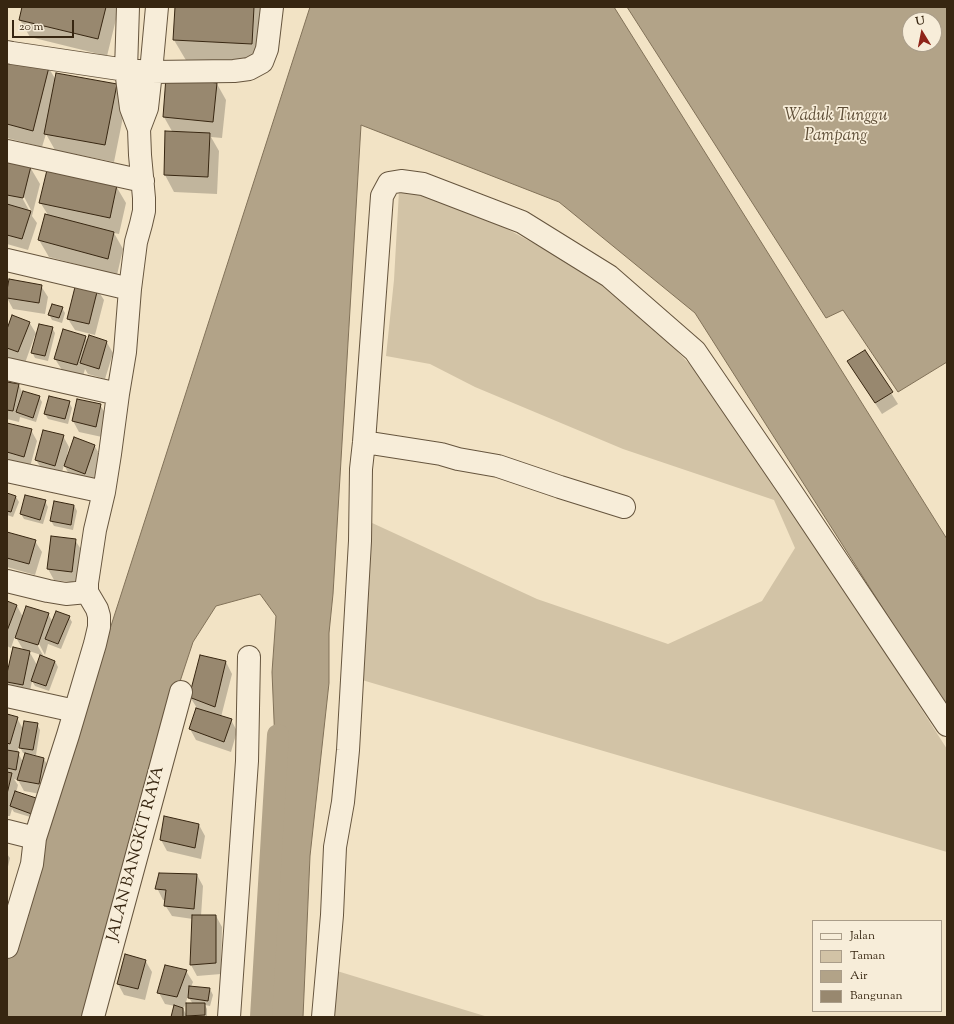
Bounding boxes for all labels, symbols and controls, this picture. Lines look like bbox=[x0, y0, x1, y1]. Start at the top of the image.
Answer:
scale bar bbox=[14, 12, 76, 38]
north arrow bbox=[902, 12, 942, 52]
text: U bbox=[914, 13, 926, 30]
text: 20 m bbox=[19, 18, 43, 36]
water label: Waduk Tunggu Pampang bbox=[784, 107, 888, 147]
street label: JALAN BANGKIT RAYA bbox=[104, 764, 170, 944]
legend bbox=[812, 920, 942, 1012]
text: Jalan bbox=[850, 927, 875, 945]
text: Taman bbox=[850, 947, 885, 965]
text: Air bbox=[850, 967, 868, 985]
text: Bangunan bbox=[850, 987, 903, 1005]

